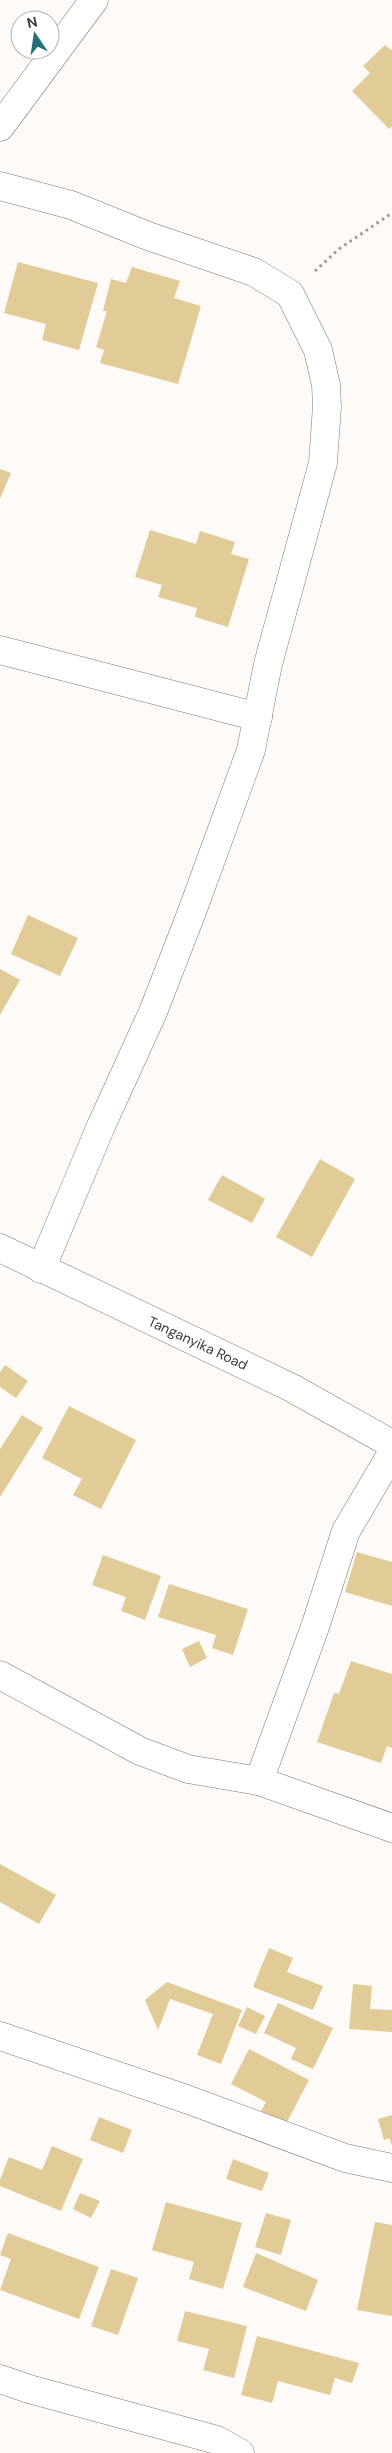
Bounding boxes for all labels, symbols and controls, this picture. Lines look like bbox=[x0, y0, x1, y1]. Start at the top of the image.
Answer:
north arrow bbox=[10, 10, 60, 60]
text: N bbox=[25, 12, 39, 32]
street label: Tanganyika Road bbox=[145, 1312, 251, 1374]

